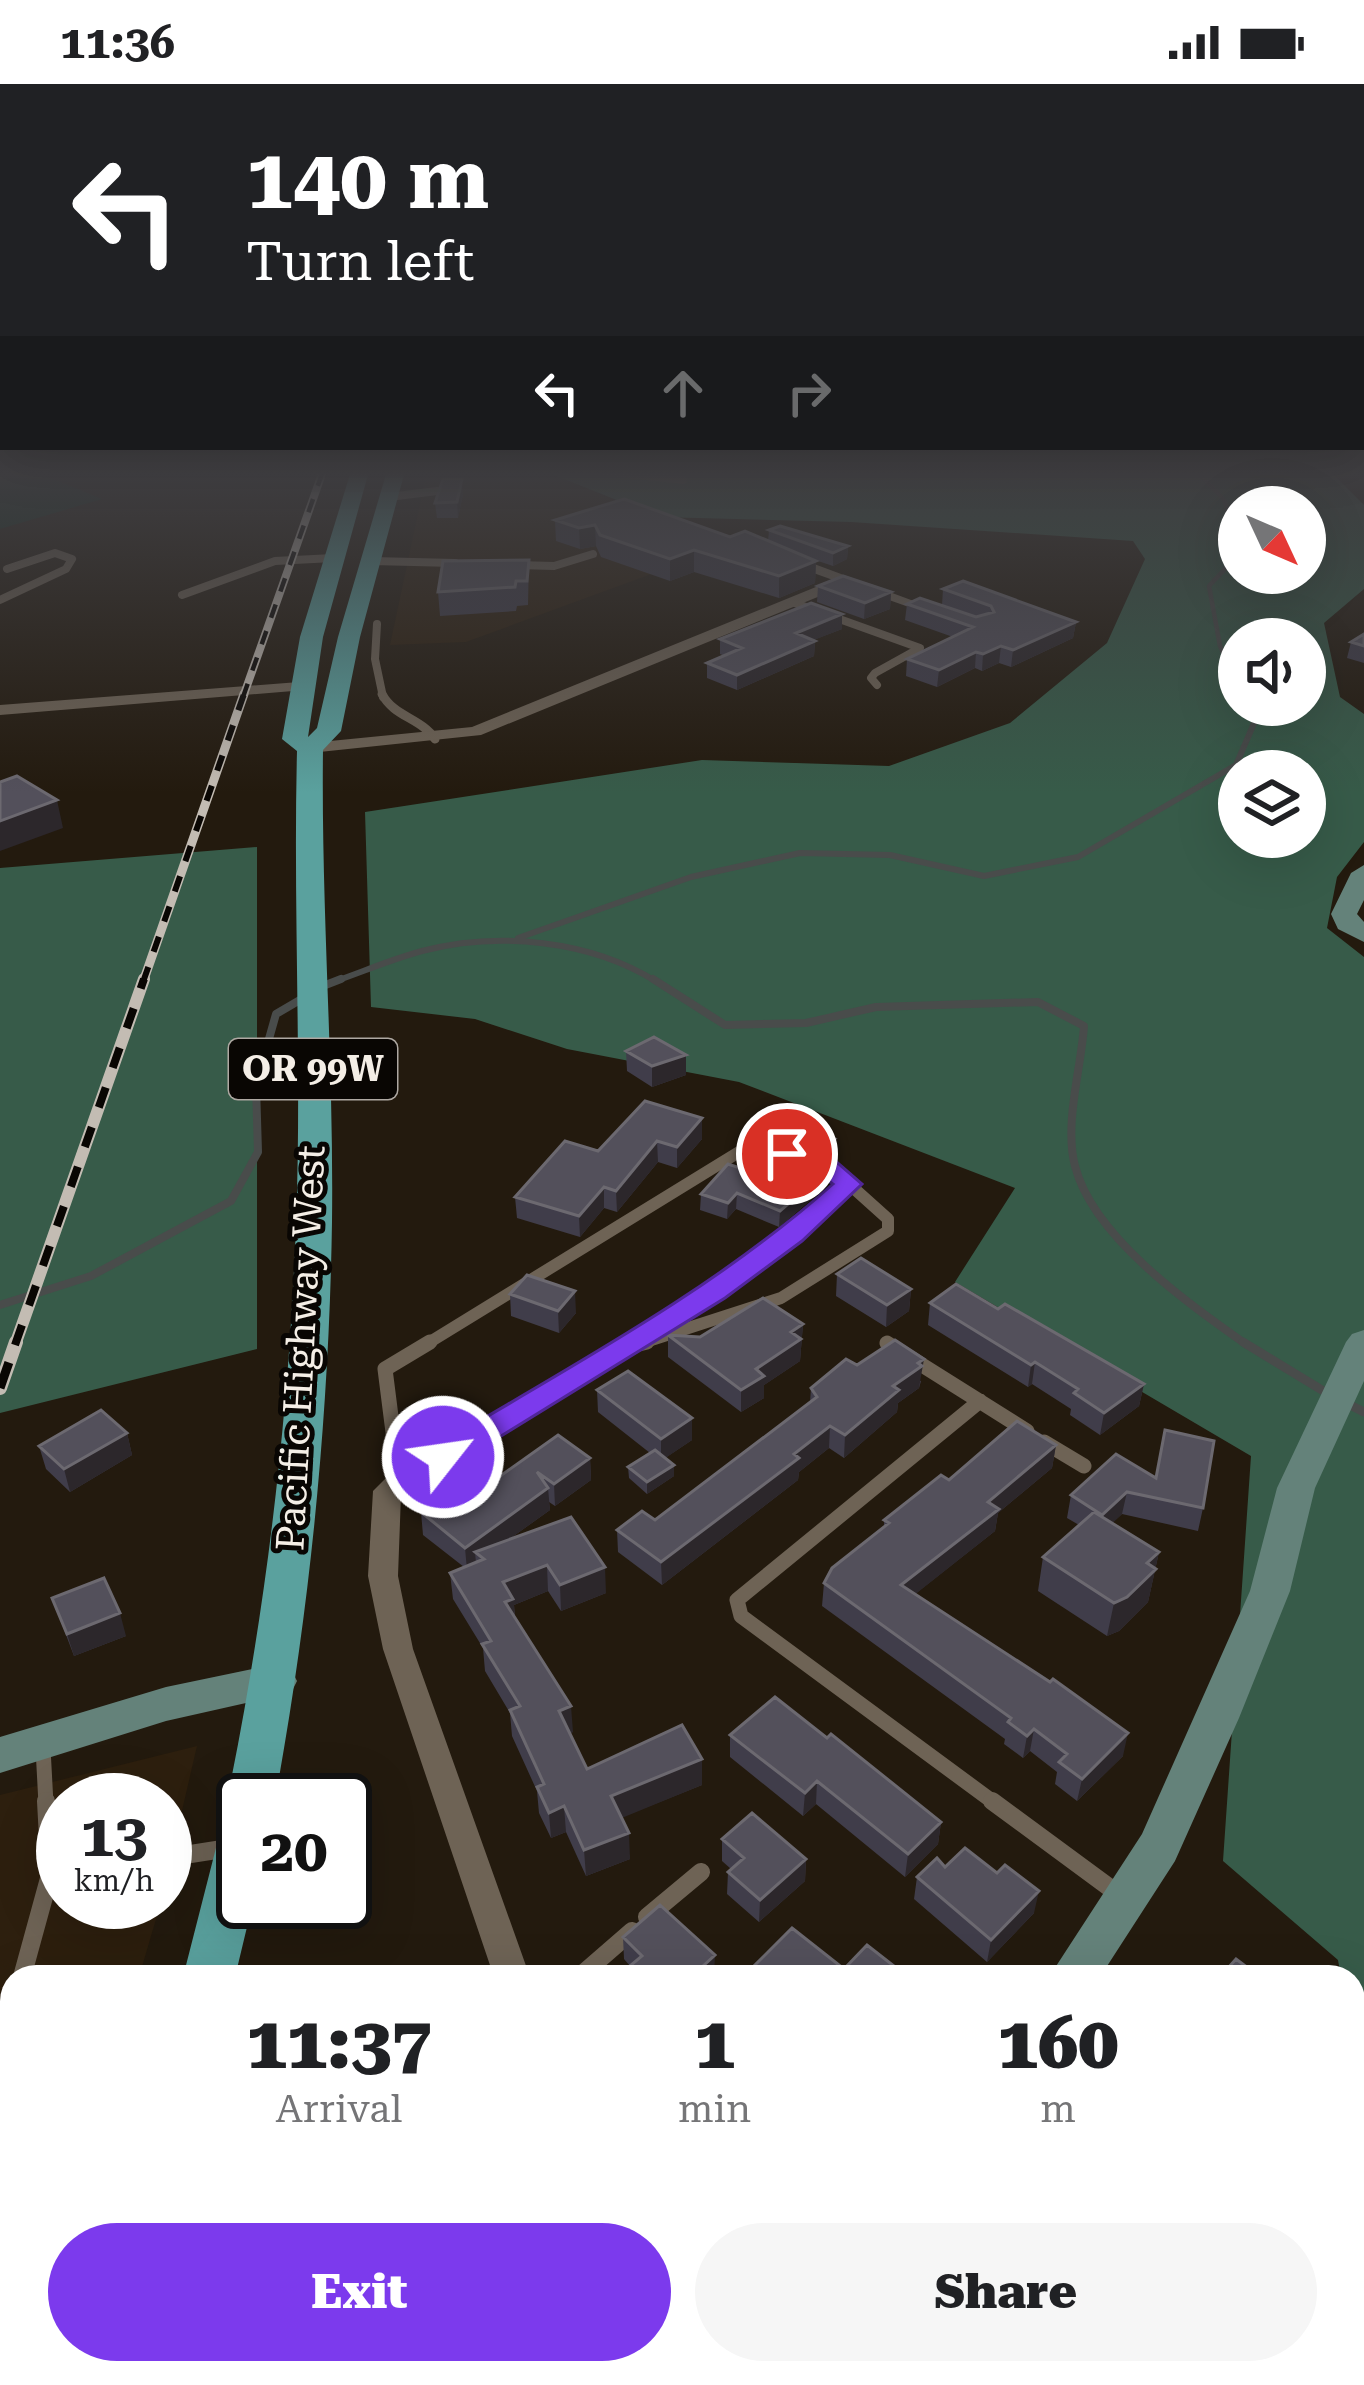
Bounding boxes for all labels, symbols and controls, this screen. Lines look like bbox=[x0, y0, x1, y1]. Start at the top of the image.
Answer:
text: 11:36 bbox=[60, 16, 175, 69]
text: 140 m bbox=[246, 130, 489, 228]
icon: left bbox=[48, 132, 204, 288]
text: Turn left bbox=[246, 230, 474, 293]
icon: left bbox=[524, 360, 590, 426]
icon: ahead bbox=[650, 360, 716, 426]
icon: right bbox=[776, 360, 842, 426]
north arrow bbox=[1218, 486, 1326, 594]
map controls bbox=[1218, 486, 1326, 858]
button: sound bbox=[1218, 618, 1326, 726]
button: layers bbox=[1218, 750, 1326, 858]
road number: OR 99W bbox=[229, 1039, 397, 1099]
pin bbox=[736, 1103, 838, 1205]
icon: arrive bbox=[754, 1121, 820, 1187]
street label: Pacific Highway West bbox=[267, 1144, 335, 1552]
position arrow bbox=[380, 1394, 506, 1520]
speed limit sign: 20 bbox=[216, 1773, 372, 1929]
text: 13 bbox=[80, 1800, 148, 1871]
text: km/h bbox=[74, 1863, 154, 1898]
text: 11:37 bbox=[246, 2001, 432, 2086]
text: 1 bbox=[694, 2001, 735, 2086]
text: 160 bbox=[998, 2001, 1119, 2086]
text: Arrival bbox=[276, 2086, 402, 2132]
text: min bbox=[678, 2086, 751, 2132]
text: m bbox=[1040, 2086, 1076, 2132]
button: Exit bbox=[48, 2223, 671, 2361]
button: Share bbox=[695, 2223, 1317, 2361]

